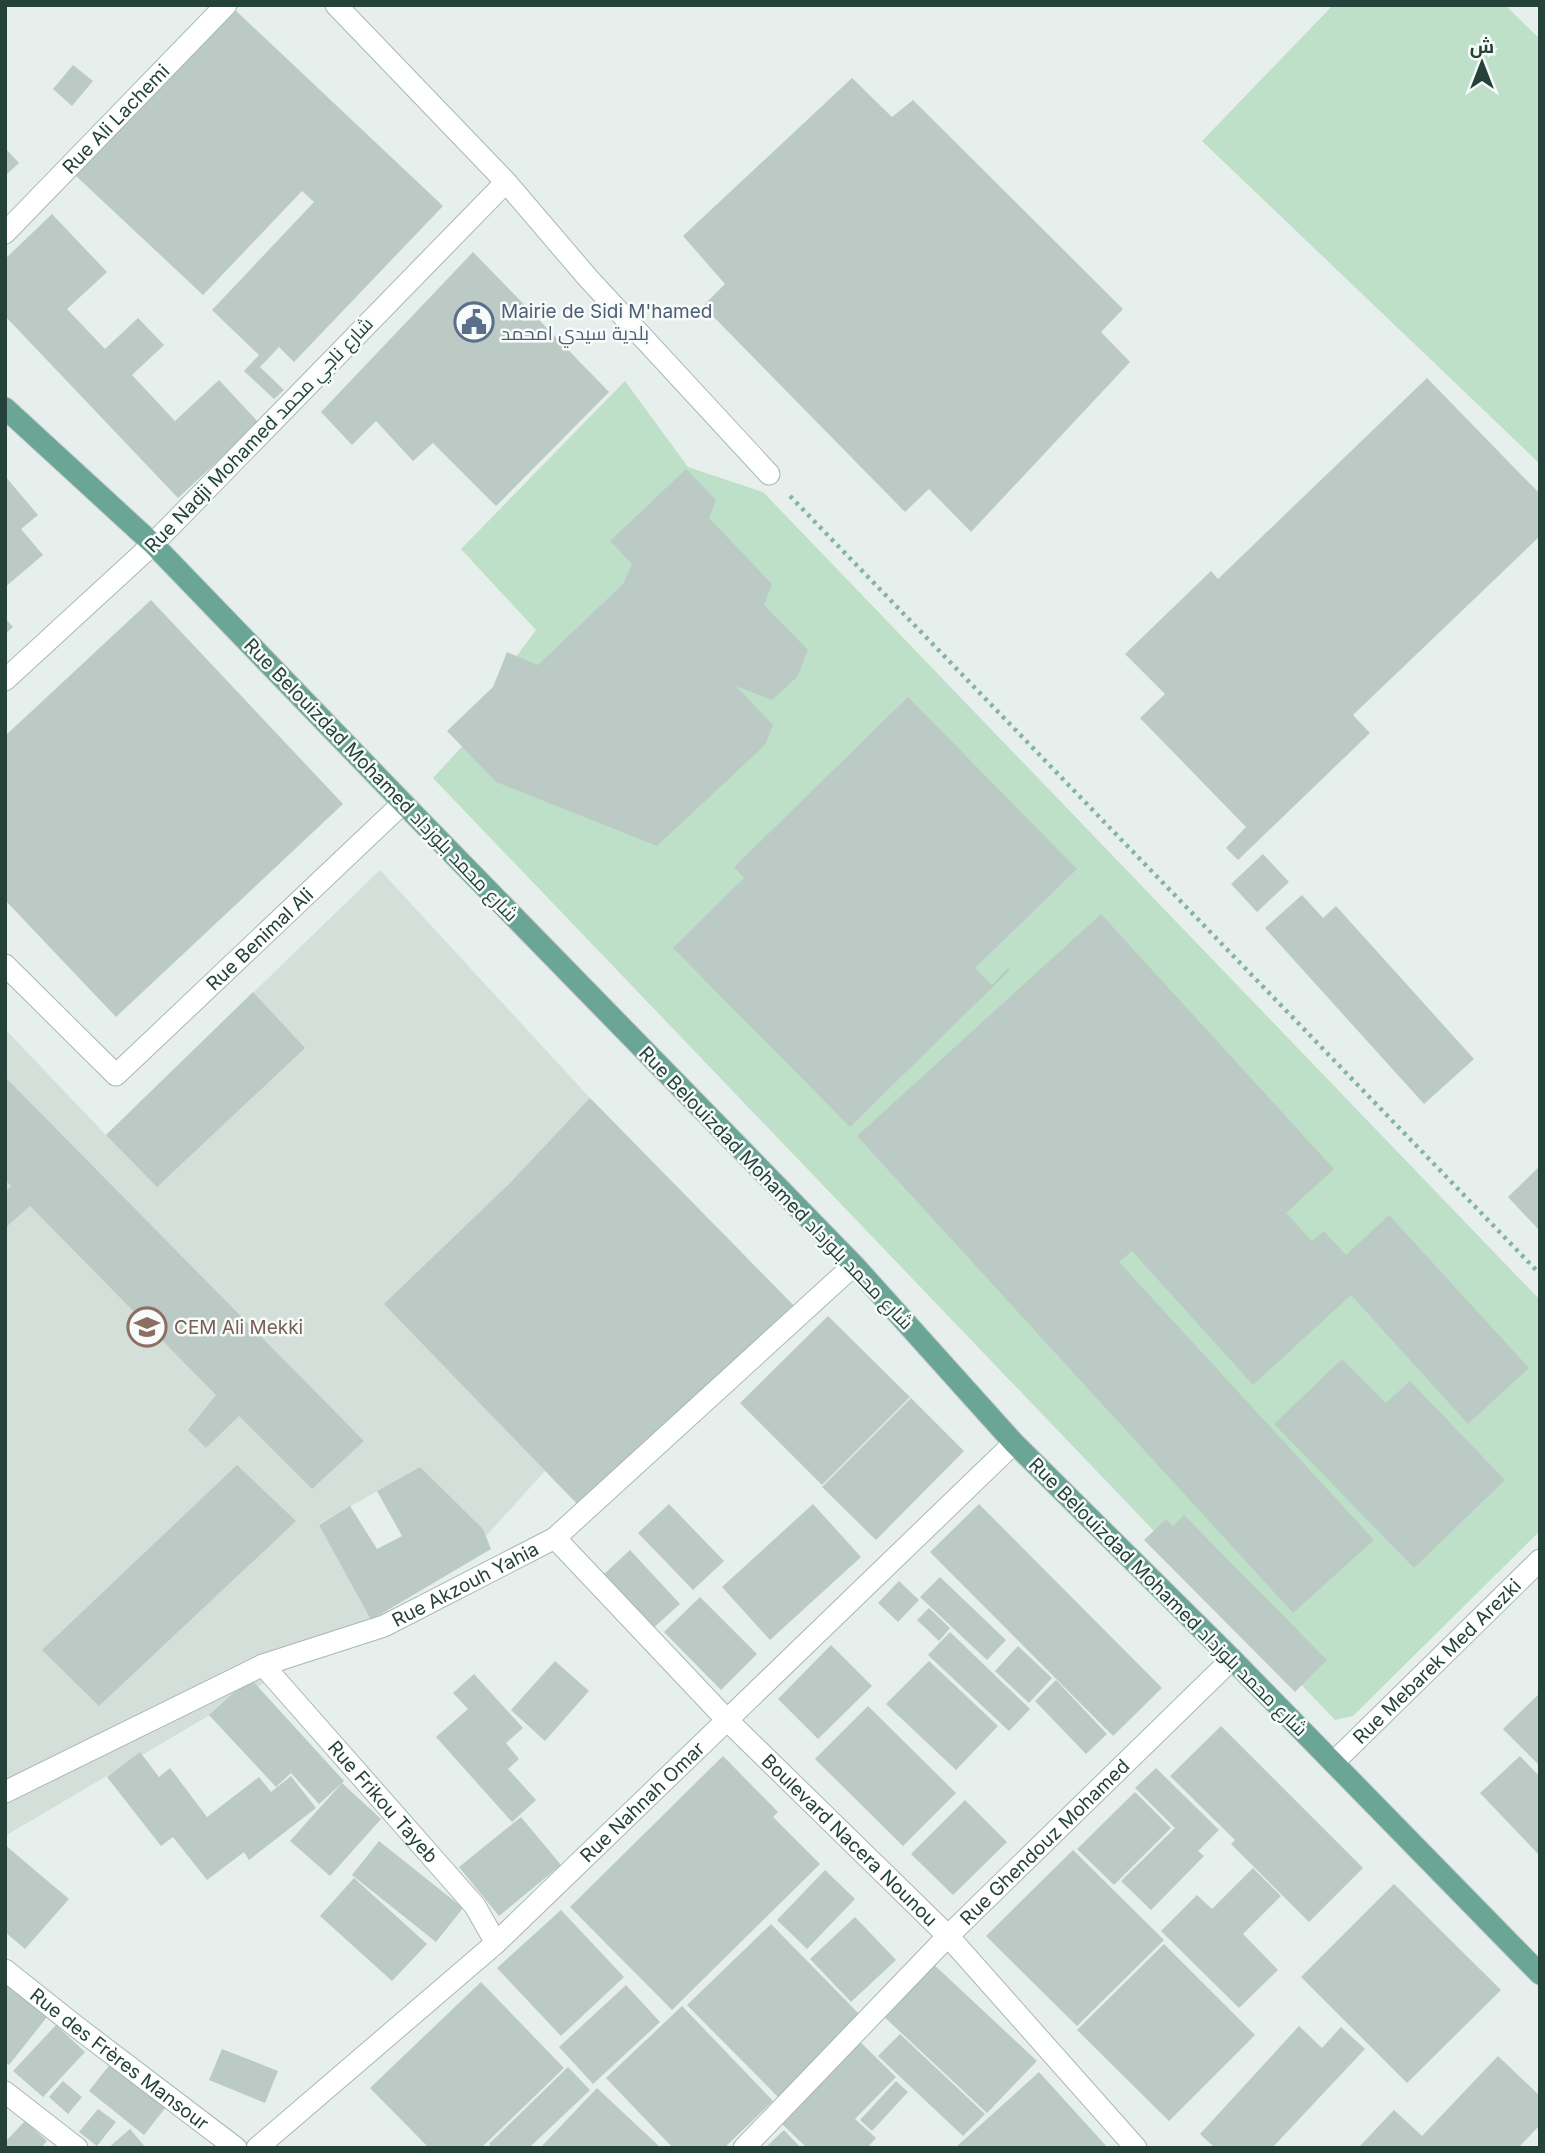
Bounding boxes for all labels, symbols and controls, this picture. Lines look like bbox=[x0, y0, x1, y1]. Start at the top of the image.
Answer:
north arrow bbox=[1447, 28, 1517, 98]
text: ش bbox=[1470, 35, 1494, 58]
street label: Rue Ali Lachemi bbox=[57, 59, 174, 178]
place label: Mairie de Sidi M'hamed بلدية سيدي امحمد bbox=[501, 300, 712, 348]
public building icon: Mairie de Sidi M'hamed بلدية سيدي امحمد bbox=[453, 301, 495, 343]
street label: Rue Nadji Mohamed شارع ناجي محمد bbox=[140, 313, 380, 560]
street label: Rue Belouizdad Mohamed شارع محمد بلوزداد bbox=[238, 634, 523, 928]
street label: Rue Benimal Ali bbox=[201, 883, 318, 995]
street label: Rue Belouizdad Mohamed شارع محمد بلوزداد bbox=[633, 1042, 918, 1336]
school or university icon: CEM Ali Mekki bbox=[126, 1306, 168, 1348]
place label: CEM Ali Mekki bbox=[174, 1316, 303, 1339]
street label: Rue Belouizdad Mohamed شارع محمد بلوزداد bbox=[1023, 1453, 1312, 1742]
street label: Rue Akzouh Yahia bbox=[388, 1537, 542, 1631]
street label: Rue Mebarek Med Arezki bbox=[1348, 1574, 1526, 1748]
street label: Rue Frikou Tayeb bbox=[323, 1736, 443, 1867]
street label: Rue Nahnah Omar bbox=[575, 1737, 709, 1867]
street label: Boulevard Nacera Nounou bbox=[757, 1749, 942, 1931]
street label: Rue Ghendouz Mohamed bbox=[955, 1754, 1134, 1930]
street label: Rue des Frères Mansour bbox=[26, 1983, 213, 2135]

